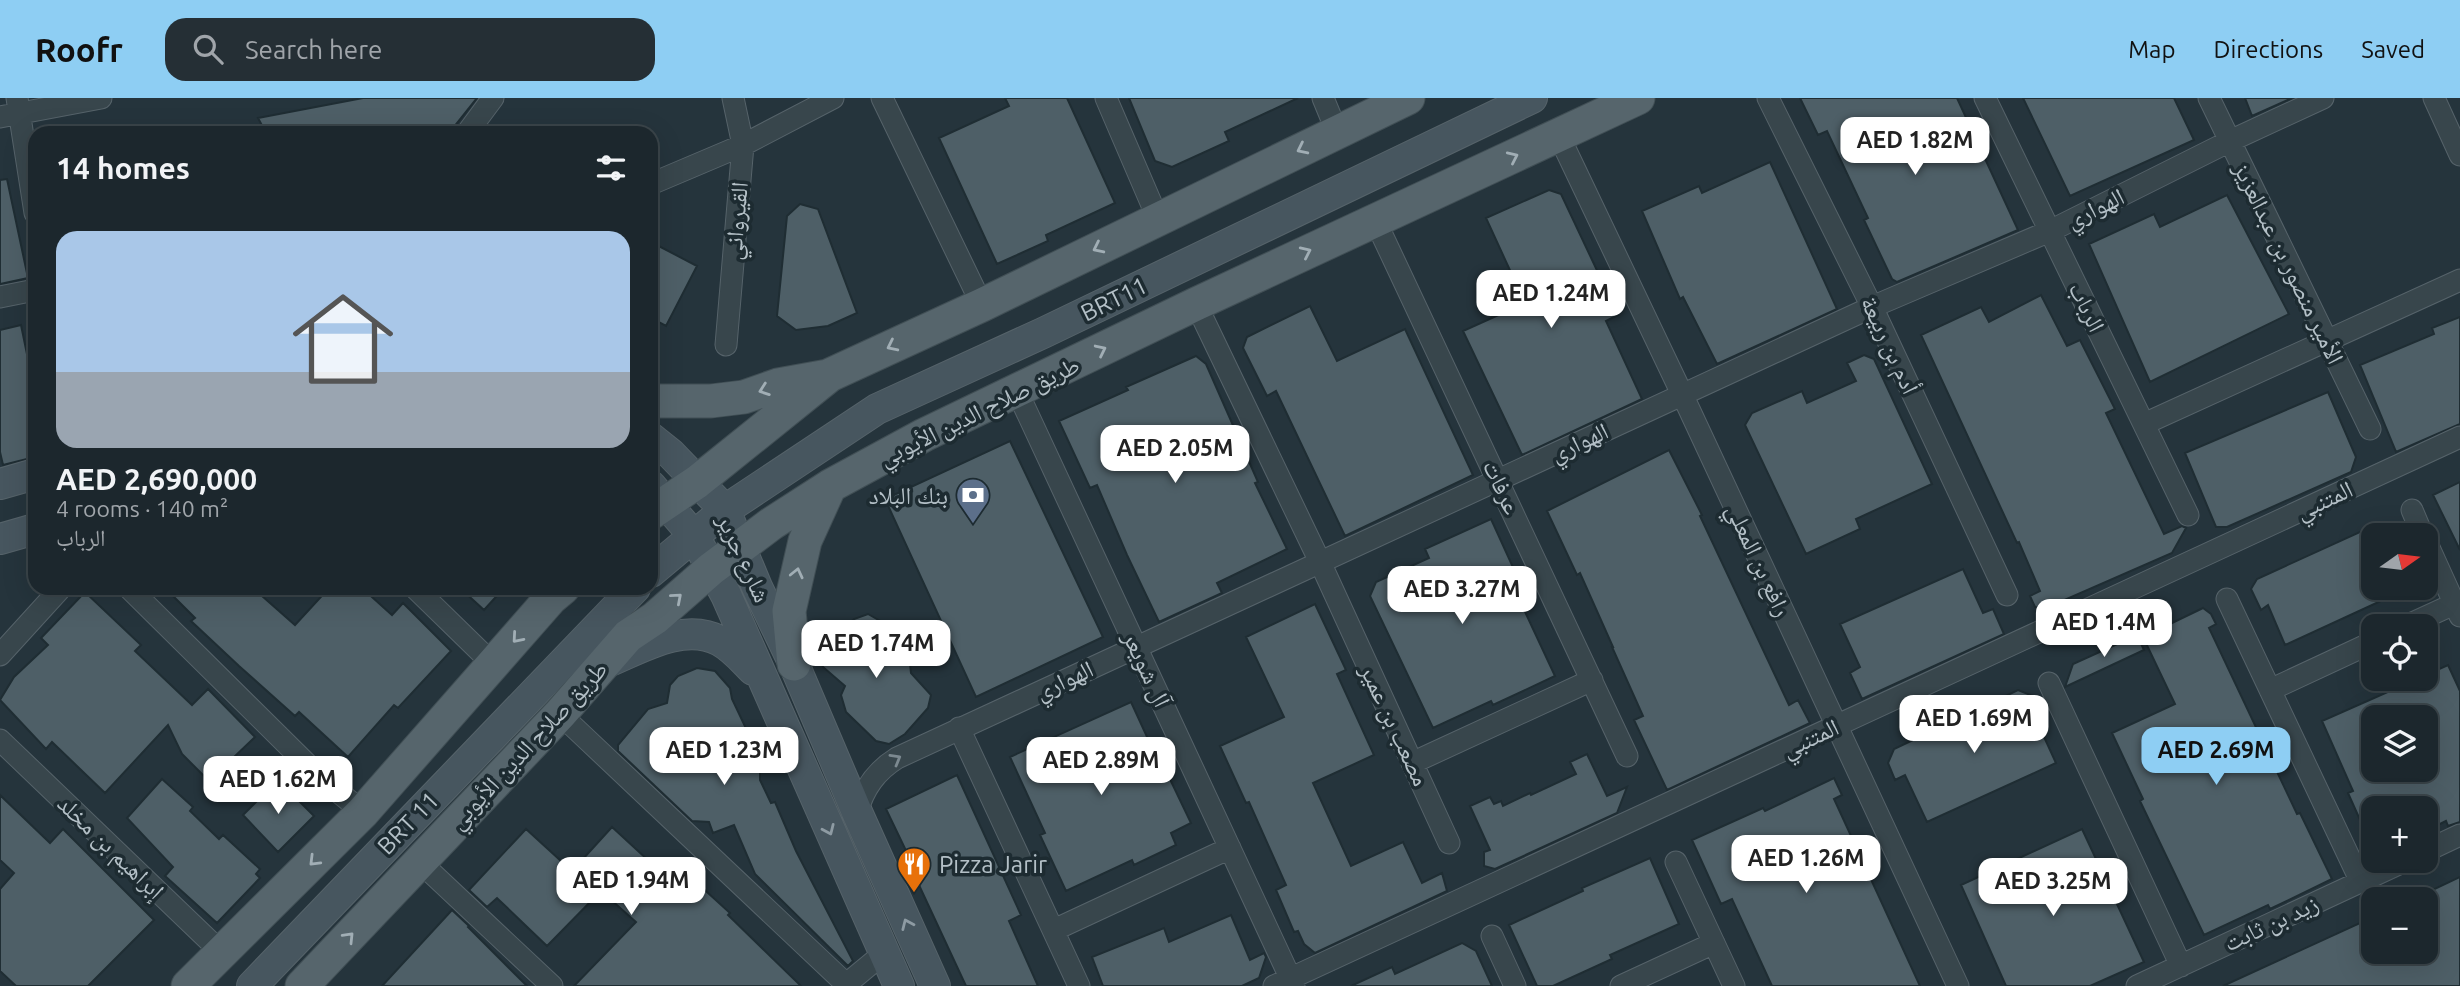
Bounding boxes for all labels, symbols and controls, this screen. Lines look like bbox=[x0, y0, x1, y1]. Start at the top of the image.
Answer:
search box bbox=[165, 18, 655, 81]
icon: search bbox=[189, 30, 227, 68]
text: Roofr bbox=[35, 31, 123, 68]
text: Search here bbox=[245, 35, 382, 64]
text: Map bbox=[2128, 36, 2175, 63]
text: Directions bbox=[2213, 36, 2323, 63]
text: Saved bbox=[2361, 36, 2425, 63]
pin: AED 1.82M bbox=[1835, 118, 1995, 177]
text: AED 1.82M bbox=[1856, 127, 1974, 152]
one-way arrow bbox=[1297, 141, 1309, 155]
icon: filters bbox=[592, 149, 630, 187]
text: 14 homes bbox=[56, 151, 190, 185]
one-way arrow bbox=[1506, 151, 1518, 165]
street label: الأمير منصور بن عبدالعزيز bbox=[2227, 157, 2349, 368]
street label: القيرواني bbox=[719, 181, 759, 262]
street label: الهواري bbox=[2062, 182, 2131, 239]
one-way arrow bbox=[1093, 240, 1105, 254]
one-way arrow bbox=[1299, 247, 1311, 261]
street label: BRT11 bbox=[1076, 271, 1152, 327]
pin: AED 1.24M bbox=[1471, 271, 1631, 330]
icon: home bbox=[280, 276, 406, 402]
street label: الرباب bbox=[2063, 278, 2110, 336]
text: AED 1.24M bbox=[1492, 280, 1610, 305]
street label: أدم بن ربيعة bbox=[1853, 292, 1924, 399]
one-way arrow bbox=[887, 337, 899, 351]
one-way arrow bbox=[1094, 345, 1106, 359]
street label: طريق صلاح الدين الأيوبي bbox=[874, 351, 1086, 477]
one-way arrow bbox=[758, 382, 770, 396]
street label: الهواري bbox=[1546, 417, 1615, 473]
pin: AED 2.05M bbox=[1095, 426, 1255, 485]
text: AED 2.05M bbox=[1116, 435, 1234, 460]
street label: عرفات bbox=[1478, 456, 1526, 518]
text: AED 2,690,000 bbox=[56, 462, 257, 496]
street label: المتنبي bbox=[2291, 475, 2359, 530]
bank icon: بنك البلاد bbox=[954, 476, 992, 525]
place label: بنك البلاد bbox=[869, 482, 948, 509]
text: 4 rooms · 140 m² bbox=[56, 496, 228, 521]
street label: رافع بن المعلي bbox=[1716, 499, 1797, 623]
street label: شارع جرير bbox=[710, 509, 776, 607]
north arrow bbox=[2361, 523, 2438, 600]
map controls bbox=[2361, 523, 2438, 964]
text: الرباب bbox=[56, 525, 106, 550]
pin: AED 3.27M bbox=[1382, 566, 1542, 626]
one-way arrow bbox=[789, 567, 803, 579]
text: AED 3.27M bbox=[1403, 576, 1521, 601]
one-way arrow bbox=[669, 594, 682, 606]
pin: AED 1.4M bbox=[2032, 600, 2176, 659]
text: AED 1.4M bbox=[2052, 609, 2156, 634]
button: locate bbox=[2361, 614, 2438, 691]
pin: AED 1.74M bbox=[796, 620, 956, 680]
street label: آل شويعر bbox=[1116, 626, 1177, 712]
one-way arrow bbox=[513, 630, 525, 643]
text: AED 1.74M bbox=[817, 630, 935, 655]
street label: طريق صلاح الدين الأيوبي bbox=[443, 655, 617, 839]
street label: الهواري bbox=[1031, 655, 1100, 711]
street label: مصعب بن عمير bbox=[1354, 659, 1435, 791]
pin: AED 1.69M bbox=[1894, 696, 2054, 755]
text: AED 1.69M bbox=[1915, 705, 2033, 730]
button: layers bbox=[2361, 705, 2438, 782]
street label: المتنبي bbox=[1777, 713, 1845, 768]
pin: AED 1.23M bbox=[644, 728, 804, 787]
pin: AED 2.69M bbox=[2136, 728, 2296, 787]
text: AED 1.23M bbox=[665, 737, 783, 762]
text: AED 2.69M bbox=[2157, 737, 2275, 762]
pin: AED 2.89M bbox=[1021, 738, 1181, 797]
text: AED 2.89M bbox=[1042, 747, 1160, 772]
one-way arrow bbox=[889, 754, 902, 767]
pin: AED 1.62M bbox=[198, 756, 358, 816]
text: AED 1.62M bbox=[219, 766, 337, 791]
street label: BRT 11 bbox=[372, 786, 444, 860]
street label: إبراهيم بن مخلد bbox=[50, 790, 170, 906]
button: + bbox=[2361, 796, 2438, 873]
one-way arrow bbox=[821, 823, 835, 835]
pin: AED 1.26M bbox=[1726, 836, 1886, 895]
restaurant icon: Pizza Jarir bbox=[895, 845, 933, 894]
text: AED 1.26M bbox=[1747, 845, 1865, 870]
place label: Pizza Jarir bbox=[939, 851, 1047, 878]
one-way arrow bbox=[309, 852, 322, 865]
pin: AED 1.94M bbox=[551, 858, 711, 917]
pin: AED 3.25M bbox=[1973, 858, 2133, 918]
text: AED 1.94M bbox=[572, 867, 690, 892]
text: AED 3.25M bbox=[1994, 868, 2112, 893]
button: − bbox=[2361, 887, 2438, 964]
street label: زيد بن ثابت bbox=[2220, 889, 2323, 957]
one-way arrow bbox=[901, 919, 915, 931]
one-way arrow bbox=[340, 932, 353, 945]

